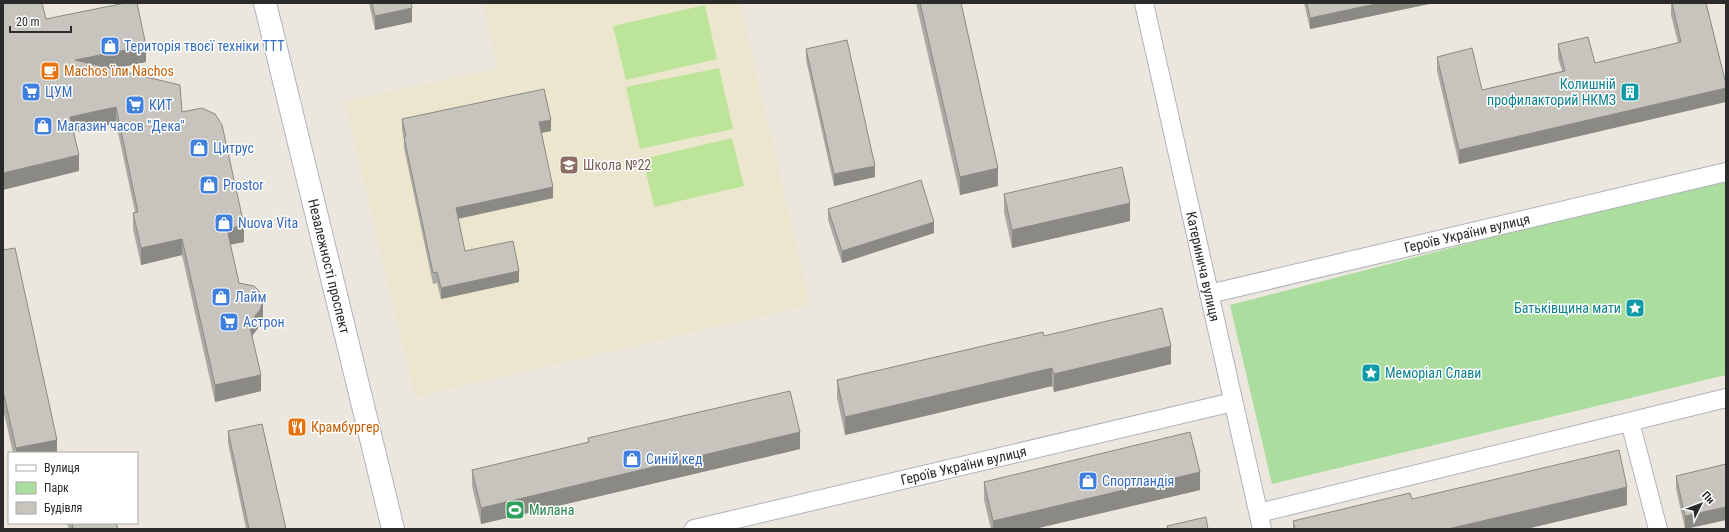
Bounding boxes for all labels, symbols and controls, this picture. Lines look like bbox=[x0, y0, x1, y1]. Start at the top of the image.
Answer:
scale bar bbox=[10, 8, 71, 34]
text: 20 m bbox=[16, 15, 40, 29]
shop icon: Територія твоєї техніки ТТТ bbox=[99, 35, 121, 57]
place label: Територія твоєї техніки ТТТ bbox=[124, 38, 284, 54]
cafe icon: Machos їли Nachos bbox=[39, 60, 61, 82]
place label: Machos їли Nachos bbox=[64, 63, 174, 79]
place label: Колишній профилакторий НКМЗ bbox=[1487, 76, 1616, 108]
supermarket icon: ЦУМ bbox=[20, 81, 42, 103]
building icon: Колишній профилакторий НКМЗ bbox=[1619, 81, 1641, 103]
place label: ЦУМ bbox=[45, 84, 72, 100]
supermarket icon: КИТ bbox=[124, 94, 146, 116]
place label: КИТ bbox=[149, 97, 173, 113]
shop icon: Магазин часов "Дека" bbox=[32, 115, 54, 137]
place label: Магазин часов "Дека" bbox=[57, 118, 185, 134]
shop icon: Цитрус bbox=[188, 137, 210, 159]
place label: Цитрус bbox=[213, 140, 254, 156]
school or university icon: Школа №22 bbox=[558, 154, 580, 176]
place label: Школа №22 bbox=[583, 157, 651, 173]
shop icon: Prostor bbox=[198, 174, 220, 196]
place label: Prostor bbox=[223, 177, 264, 193]
street label: Незалежності проспект bbox=[305, 197, 353, 335]
street label: Катеринича вулиця bbox=[1183, 210, 1223, 323]
street label: Героїв України вулиця bbox=[1402, 211, 1531, 256]
shop icon: Nuova Vita bbox=[213, 212, 235, 234]
place label: Nuova Vita bbox=[238, 215, 298, 231]
shop icon: Лайм bbox=[210, 286, 232, 308]
place label: Лайм bbox=[235, 289, 267, 305]
place icon: Батьківщина мати bbox=[1624, 297, 1646, 319]
place label: Батьківщина мати bbox=[1514, 300, 1621, 316]
supermarket icon: Астрон bbox=[218, 311, 240, 333]
place label: Астрон bbox=[243, 314, 285, 330]
place icon: Меморіал Слави bbox=[1360, 362, 1382, 384]
place label: Меморіал Слави bbox=[1385, 365, 1481, 381]
restaurant icon: Крамбургер bbox=[286, 416, 308, 438]
place label: Крамбургер bbox=[311, 419, 379, 435]
street label: Героїв України вулиця bbox=[899, 443, 1028, 488]
shop icon: Синій кед bbox=[621, 448, 643, 470]
place label: Синій кед bbox=[646, 451, 703, 467]
legend bbox=[8, 452, 138, 524]
text: Вулиця bbox=[44, 461, 80, 475]
shop icon: Спортландія bbox=[1077, 470, 1099, 492]
place label: Спортландія bbox=[1102, 473, 1174, 489]
text: Парк bbox=[44, 481, 69, 495]
north arrow bbox=[1681, 484, 1721, 524]
text: Пн bbox=[1699, 489, 1717, 507]
sports icon: Милана bbox=[504, 499, 526, 521]
text: Будівля bbox=[44, 501, 82, 515]
place label: Милана bbox=[529, 502, 574, 518]

